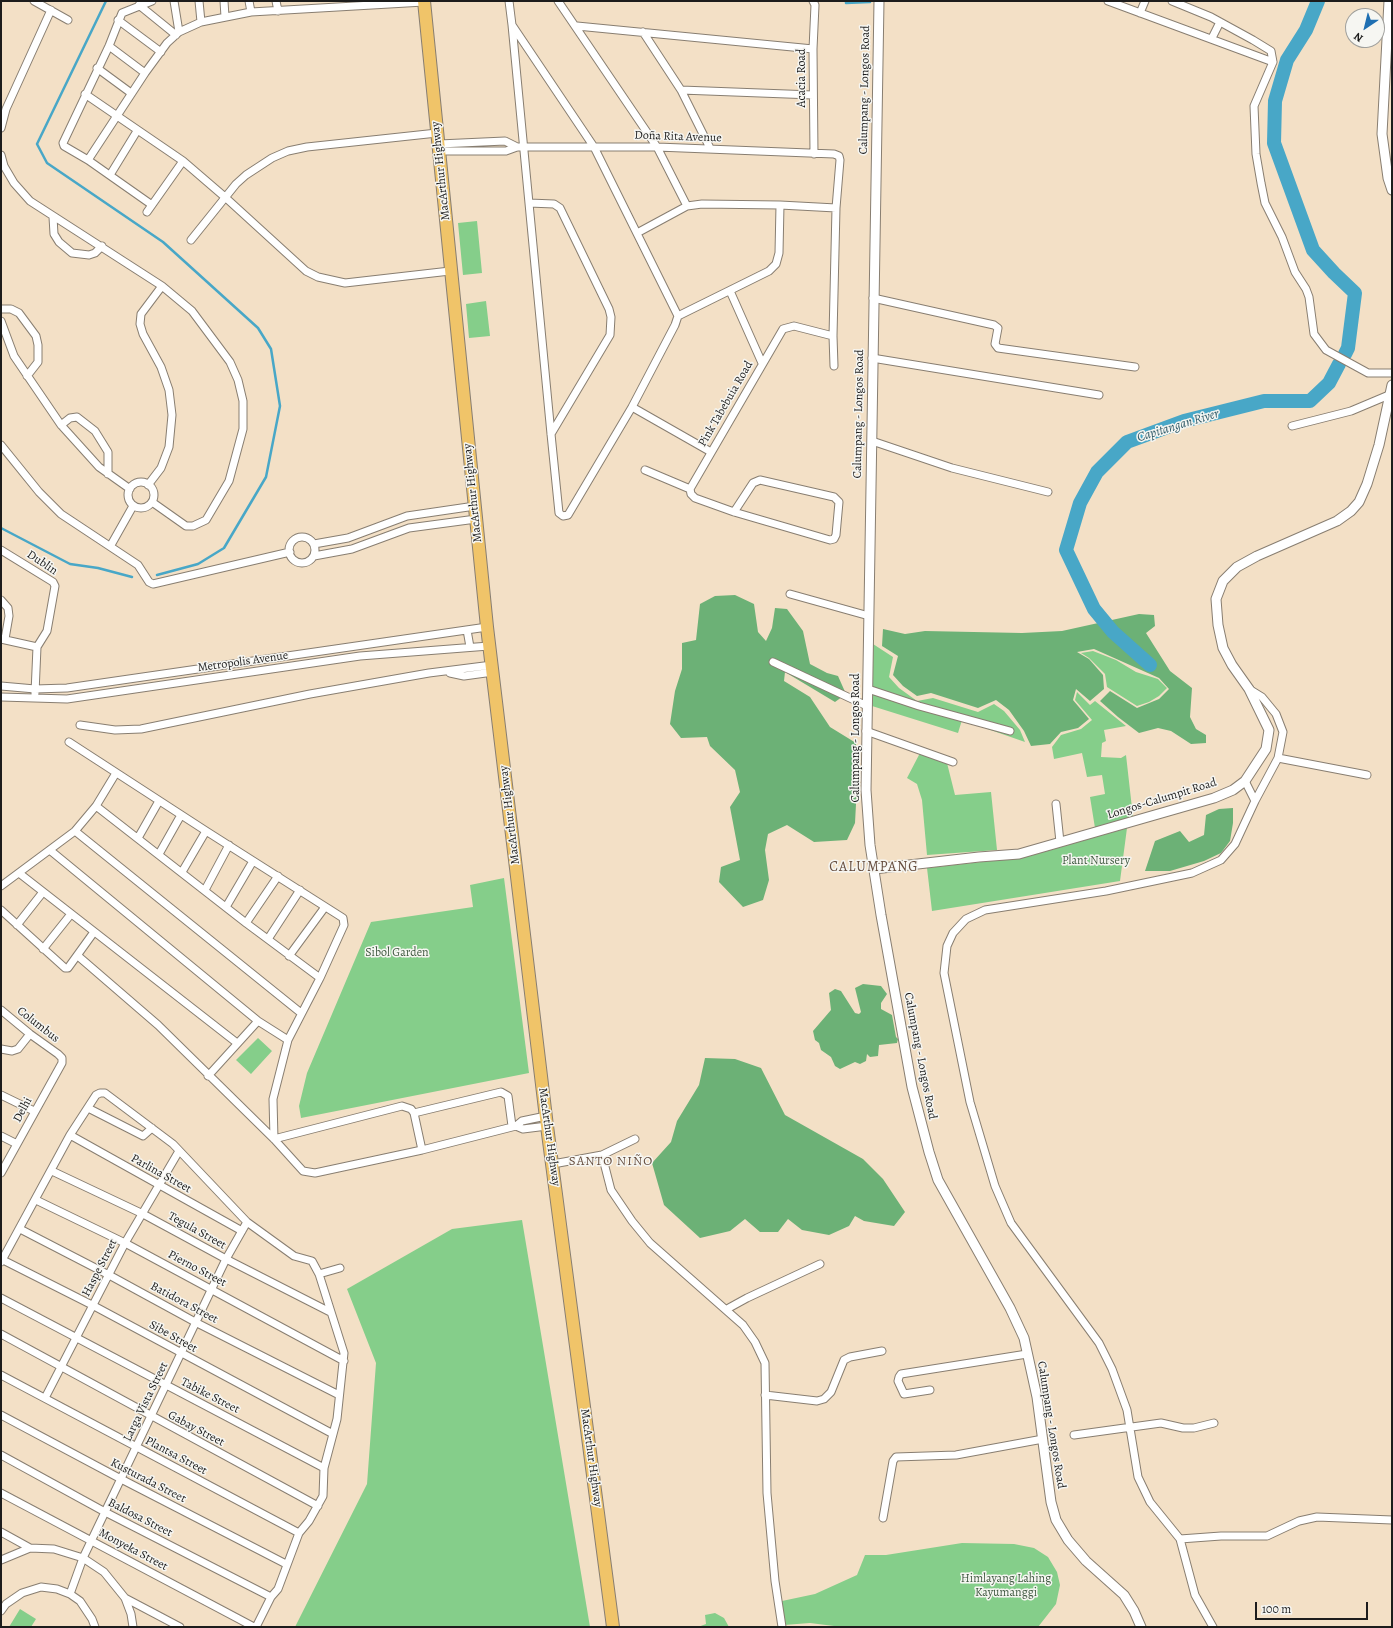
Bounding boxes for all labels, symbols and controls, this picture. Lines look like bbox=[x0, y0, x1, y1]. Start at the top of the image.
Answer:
north arrow bbox=[1345, 8, 1385, 48]
street label: Calumpang - Longos Road bbox=[857, 25, 873, 155]
text: N bbox=[1351, 29, 1366, 46]
street label: Acacia Road bbox=[795, 49, 809, 107]
street label: MacArthur Highway bbox=[429, 121, 453, 221]
street label: Doña Rita Avenue bbox=[634, 128, 722, 146]
street label: Calumpang - Longos Road bbox=[851, 349, 867, 479]
street label: Pink Tabebuia Road bbox=[696, 359, 756, 449]
water label: Capitangan River bbox=[1135, 406, 1221, 446]
street label: MacArthur Highway bbox=[461, 443, 485, 543]
street label: Dublin bbox=[24, 548, 60, 578]
street label: Metropolis Avenue bbox=[197, 649, 289, 675]
street label: Calumpang - Longos Road bbox=[849, 673, 863, 803]
street label: MacArthur Highway bbox=[497, 765, 523, 865]
street label: Longos-Calumpit Road bbox=[1106, 776, 1218, 822]
park label: Plant Nursery bbox=[1062, 854, 1130, 868]
district label: CALUMPANG bbox=[829, 860, 919, 876]
park label: Sibol Garden bbox=[365, 946, 429, 960]
street label: Calumpang - Longos Road bbox=[901, 991, 939, 1121]
street label: Columbus bbox=[14, 1004, 62, 1046]
street label: MacArthur Highway bbox=[535, 1087, 563, 1187]
street label: Delhi bbox=[10, 1095, 36, 1125]
street label: Parlina Street bbox=[128, 1151, 194, 1197]
district label: SANTO NIÑO bbox=[569, 1154, 653, 1170]
street label: Tegula Street bbox=[166, 1209, 228, 1253]
street label: Haspe Street bbox=[79, 1237, 121, 1299]
street label: Pierno Street bbox=[165, 1248, 229, 1290]
street label: Batidora Street bbox=[148, 1279, 220, 1327]
street label: Sibe Street bbox=[146, 1318, 200, 1356]
street label: Larga Vista Street bbox=[121, 1360, 171, 1444]
street label: Calumpang - Longos Road bbox=[1034, 1360, 1068, 1490]
street label: Tabike Street bbox=[178, 1375, 242, 1417]
street label: Gabay Street bbox=[165, 1408, 227, 1450]
street label: MacArthur Highway bbox=[577, 1408, 605, 1508]
street label: Plantsa Street bbox=[143, 1434, 209, 1478]
street label: Kusturada Street bbox=[108, 1456, 188, 1506]
street label: Baldosa Street bbox=[105, 1496, 175, 1540]
street label: Monyeka Street bbox=[96, 1526, 170, 1574]
park label: Himlayang Lahing Kayumanggi bbox=[961, 1572, 1051, 1600]
scale bar bbox=[1257, 1594, 1370, 1620]
text: 100 m bbox=[1262, 1601, 1291, 1617]

